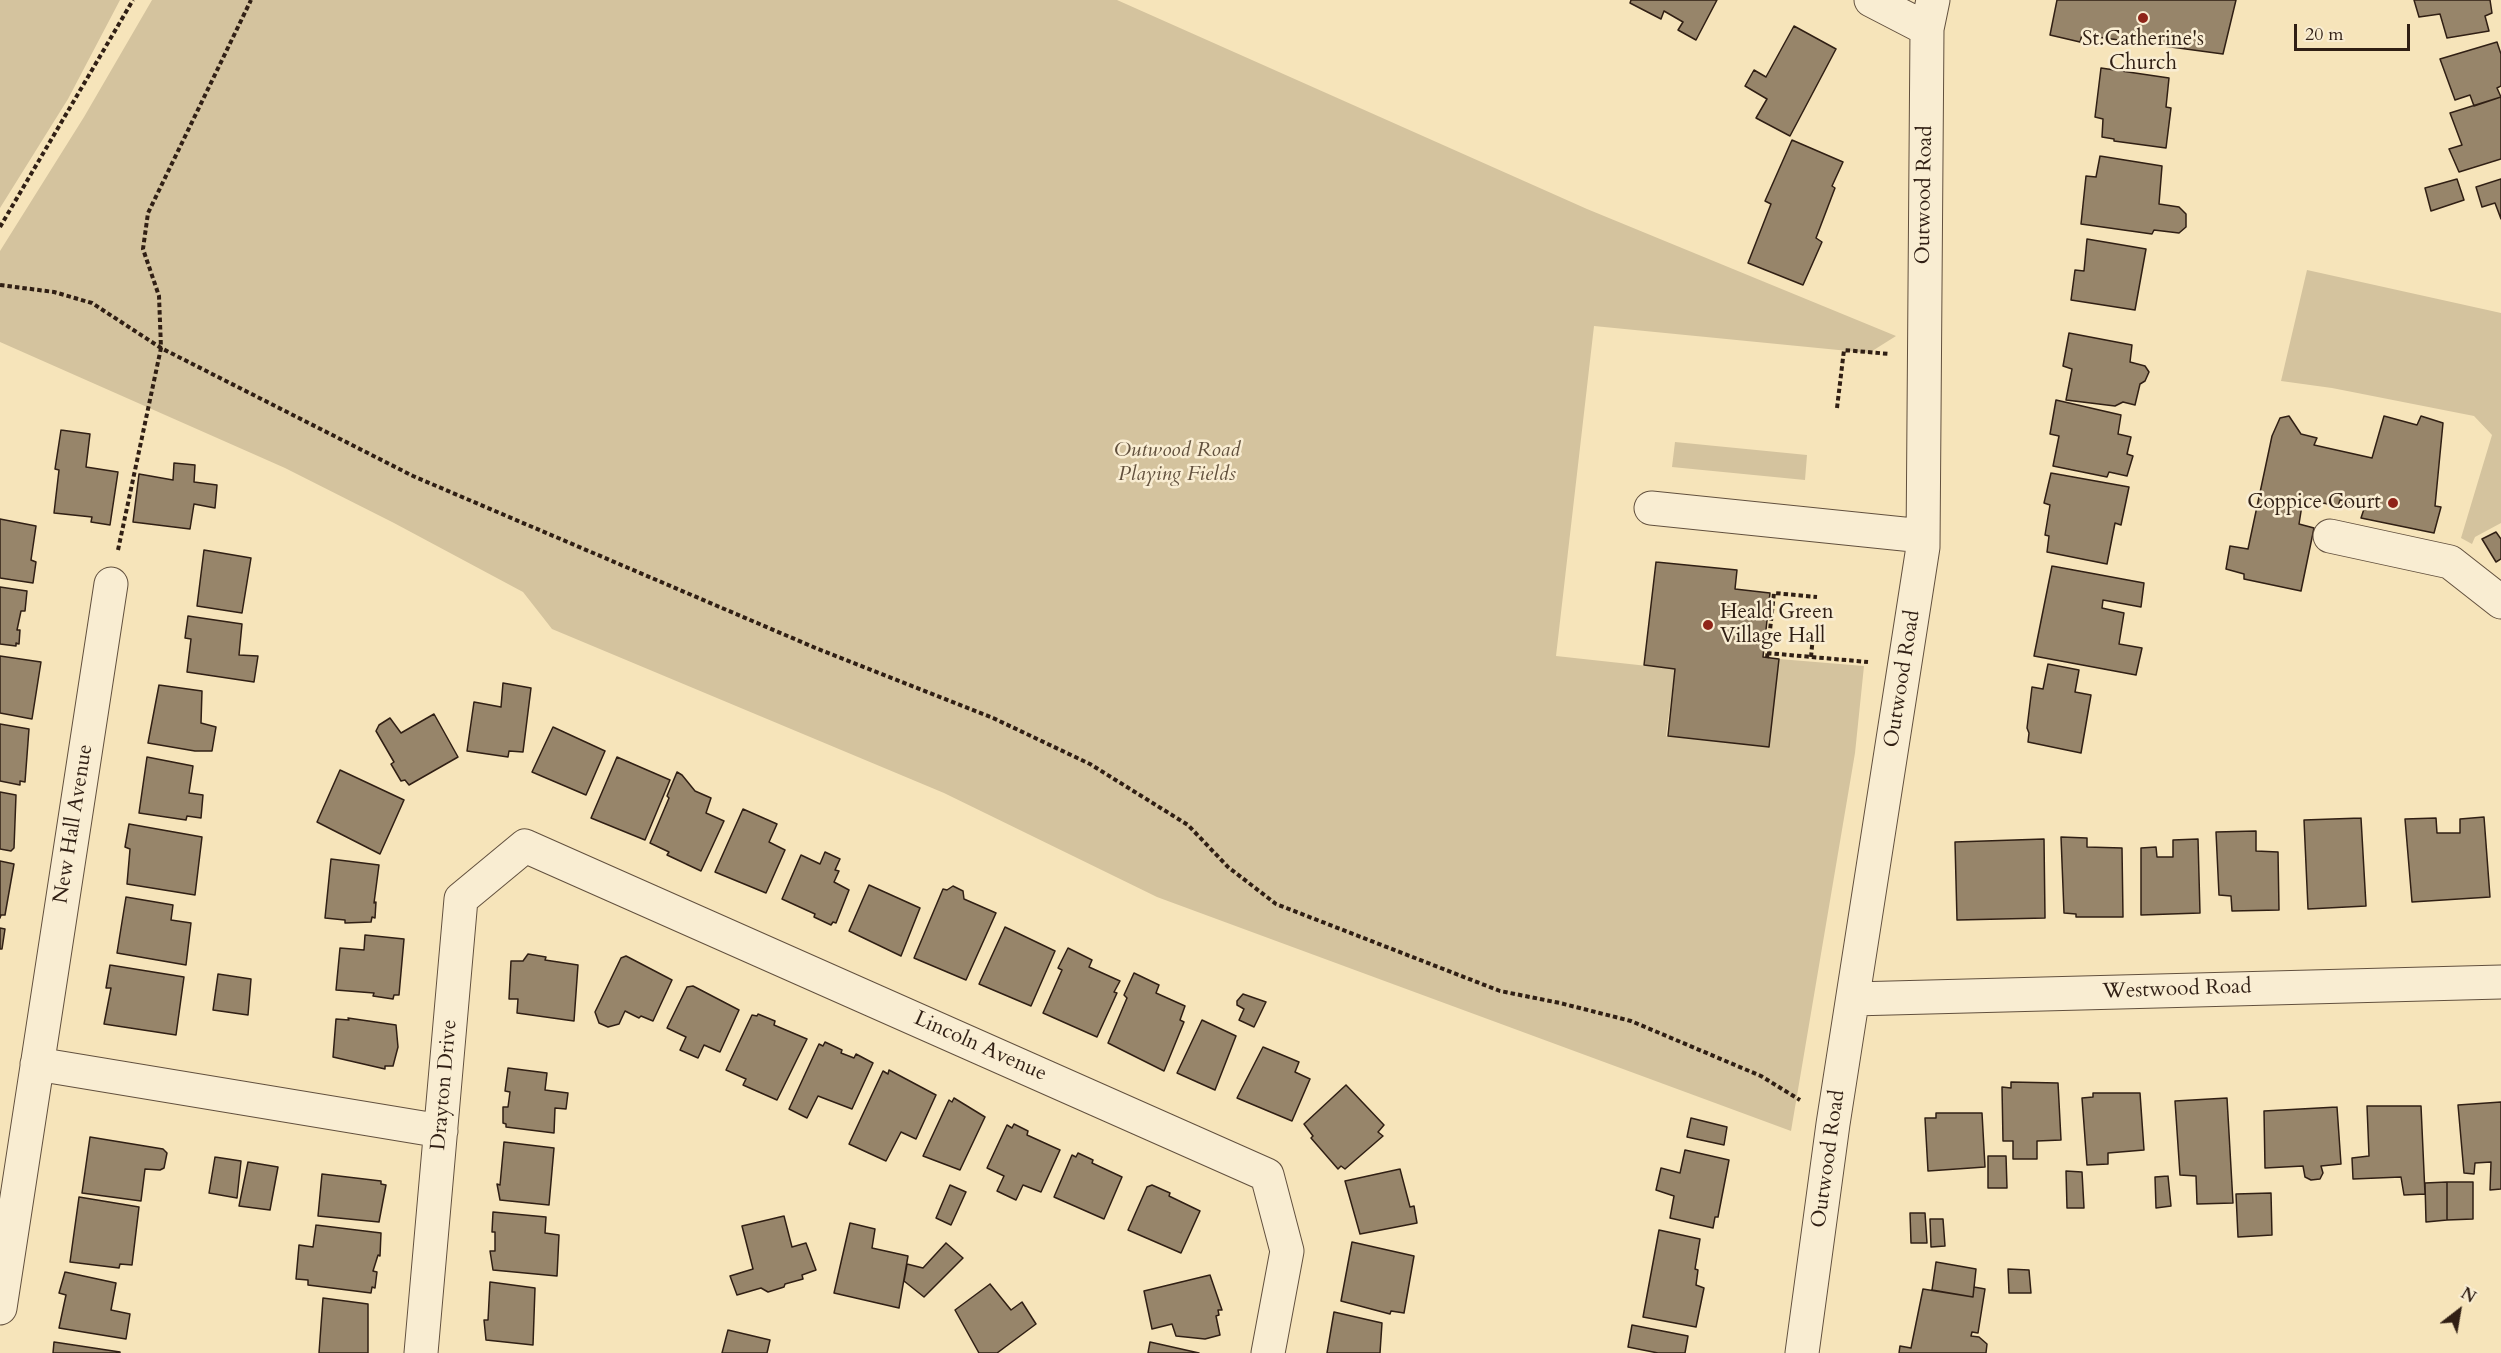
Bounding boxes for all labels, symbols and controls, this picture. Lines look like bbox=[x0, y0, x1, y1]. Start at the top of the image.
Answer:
marker: St.Catherine's Church bbox=[2136, 11, 2150, 25]
scale bar bbox=[2297, 12, 2412, 50]
text: 20 m bbox=[2305, 22, 2344, 47]
place label: St.Catherine's Church bbox=[2082, 27, 2204, 77]
street label: Outwood Road bbox=[1911, 125, 1939, 265]
park label: Outwood Road Playing Fields bbox=[1114, 438, 1240, 488]
place label: Coppice Court bbox=[2247, 490, 2381, 516]
marker: Coppice Court bbox=[2386, 496, 2400, 510]
place label: Heald Green Village Hall bbox=[1720, 600, 1834, 650]
street label: Outwood Road bbox=[1880, 608, 1926, 750]
marker: Heald Green Village Hall bbox=[1701, 618, 1715, 632]
street label: New Hall Avenue bbox=[49, 743, 99, 905]
street label: Westwood Road bbox=[2102, 975, 2252, 1005]
street label: Lincoln Avenue bbox=[910, 1007, 1050, 1087]
street label: Drayton Drive bbox=[427, 1019, 463, 1151]
street label: Outwood Road bbox=[1807, 1089, 1851, 1229]
north arrow bbox=[2429, 1281, 2489, 1341]
text: N bbox=[2457, 1283, 2480, 1309]

